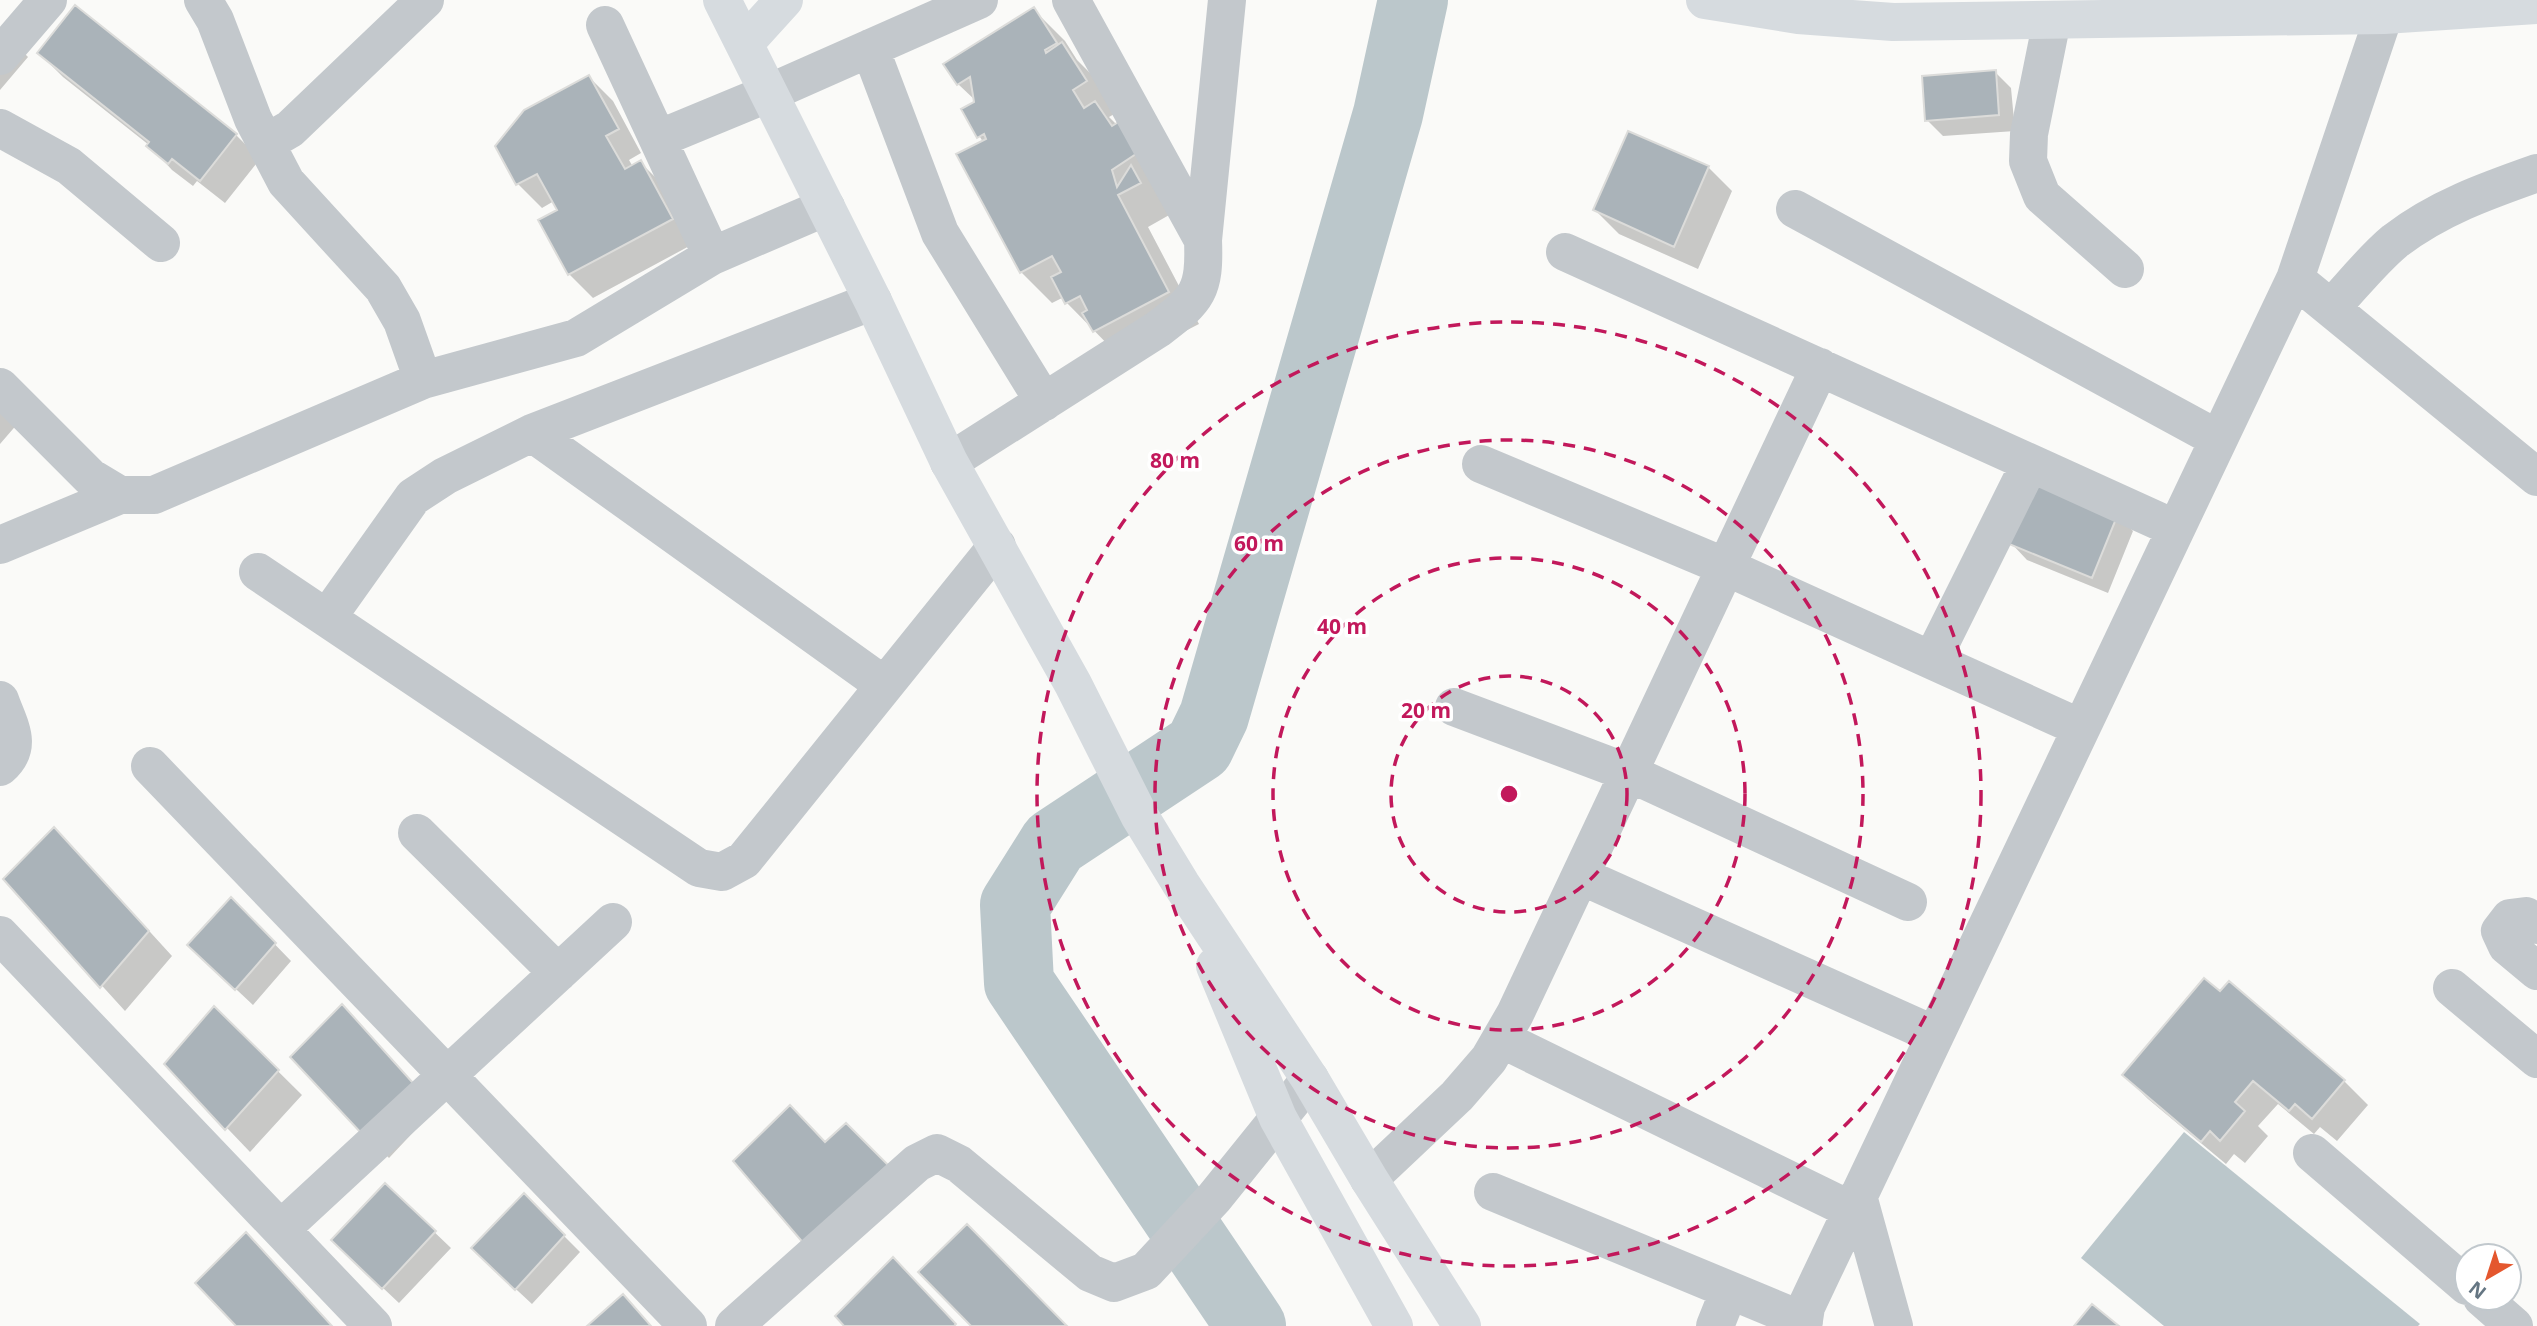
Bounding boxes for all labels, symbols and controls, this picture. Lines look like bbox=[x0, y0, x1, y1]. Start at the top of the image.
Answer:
text: 80 m bbox=[1150, 446, 1200, 474]
text: 60 m bbox=[1234, 529, 1284, 557]
text: 40 m bbox=[1317, 612, 1367, 640]
text: 20 m bbox=[1401, 696, 1451, 724]
centre of rings bbox=[1497, 782, 1521, 806]
north arrow bbox=[2453, 1242, 2523, 1312]
text: N bbox=[2463, 1275, 2491, 1305]

